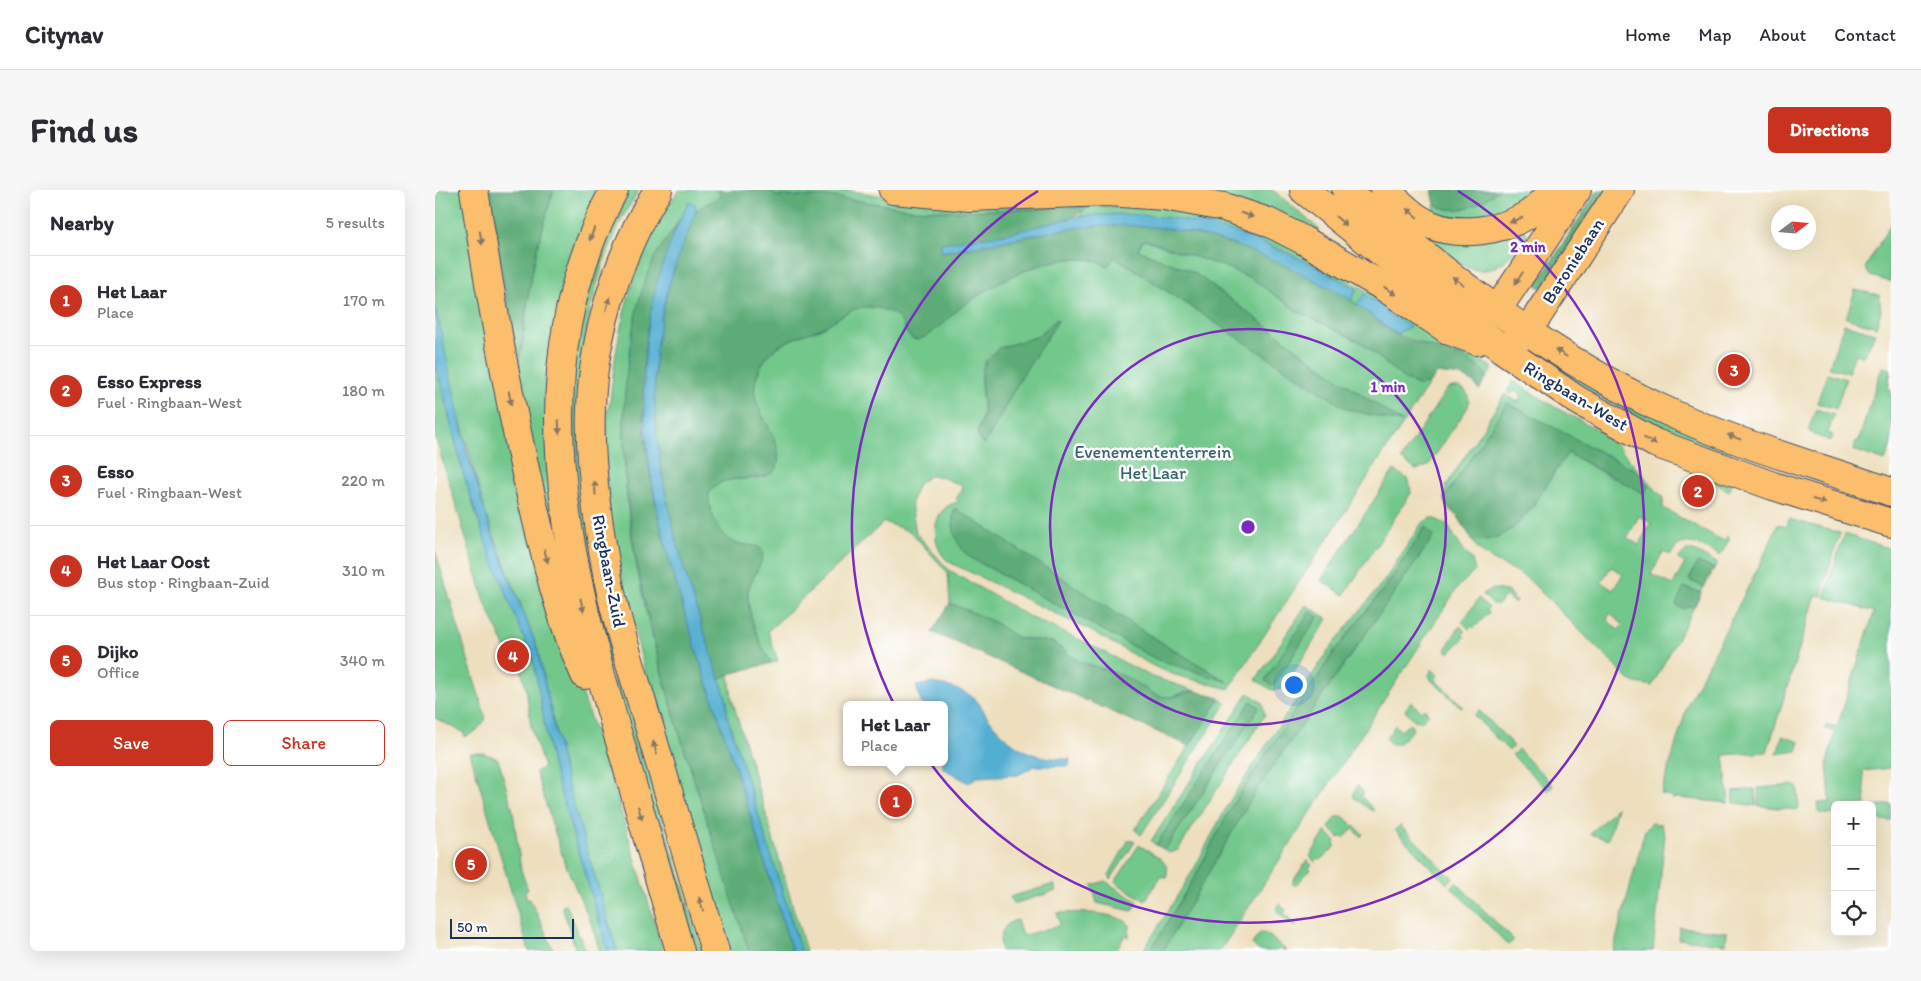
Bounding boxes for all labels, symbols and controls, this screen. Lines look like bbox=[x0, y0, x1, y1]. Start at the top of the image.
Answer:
text: Citynav bbox=[25, 20, 103, 49]
text: Home bbox=[1625, 24, 1671, 46]
text: Map bbox=[1699, 24, 1732, 46]
text: About bbox=[1760, 24, 1806, 46]
text: Contact bbox=[1834, 24, 1896, 46]
button: Directions bbox=[1768, 107, 1891, 153]
text: Find us bbox=[30, 109, 138, 151]
north arrow bbox=[1771, 205, 1816, 250]
one-way arrow bbox=[1406, 208, 1419, 219]
text: Nearby bbox=[50, 210, 114, 235]
one-way arrow bbox=[1240, 212, 1255, 220]
text: 5 results bbox=[325, 213, 385, 232]
street label: Baroniebaan bbox=[1537, 214, 1609, 308]
one-way arrow bbox=[1335, 215, 1348, 226]
one-way arrow bbox=[1508, 216, 1523, 224]
one-way arrow bbox=[588, 226, 595, 241]
one-way arrow bbox=[478, 231, 486, 247]
text: 2 min bbox=[1510, 238, 1547, 256]
one-way arrow bbox=[1515, 271, 1524, 284]
one-way arrow bbox=[1451, 276, 1465, 286]
text: Het Laar bbox=[97, 280, 167, 303]
one-way arrow bbox=[1384, 286, 1397, 296]
text: 1 bbox=[62, 291, 70, 310]
text: 170 m bbox=[343, 291, 385, 310]
one-way arrow bbox=[605, 296, 613, 311]
text: Place bbox=[97, 303, 134, 322]
one-way arrow bbox=[1555, 349, 1568, 358]
pin: 3 bbox=[1718, 351, 1750, 389]
street label: Ringbaan-West bbox=[1520, 356, 1632, 436]
text: Esso Express bbox=[97, 370, 202, 393]
text: 1 min bbox=[1371, 378, 1406, 396]
text: 2 bbox=[62, 381, 70, 400]
text: 180 m bbox=[342, 381, 385, 400]
one-way arrow bbox=[506, 391, 514, 407]
text: Fuel · Ringbaan-West bbox=[97, 393, 242, 412]
one-way arrow bbox=[556, 419, 564, 435]
one-way arrow bbox=[1726, 433, 1741, 441]
one-way arrow bbox=[1644, 436, 1657, 445]
park label: Evenemententerrein Het Laar bbox=[1074, 441, 1232, 484]
text: Esso bbox=[97, 460, 134, 483]
text: 3 bbox=[62, 471, 70, 490]
text: 220 m bbox=[341, 471, 385, 490]
pin: 2 bbox=[1682, 472, 1714, 510]
one-way arrow bbox=[590, 480, 598, 496]
text: Fuel · Ringbaan-West bbox=[97, 483, 242, 502]
one-way arrow bbox=[1812, 497, 1827, 505]
street label: Ringbaan-Zuid bbox=[587, 513, 631, 630]
centre of rings bbox=[1239, 518, 1257, 536]
one-way arrow bbox=[543, 549, 551, 564]
text: Het Laar Oost bbox=[97, 550, 210, 573]
text: 4 bbox=[61, 561, 71, 580]
text: 310 m bbox=[342, 561, 385, 580]
text: Bus stop · Ringbaan-Zuid bbox=[97, 573, 269, 592]
one-way arrow bbox=[578, 597, 586, 612]
pin: 4 bbox=[497, 637, 529, 675]
text: Dijko bbox=[97, 640, 138, 663]
text: 5 bbox=[62, 651, 70, 670]
text: 340 m bbox=[340, 651, 385, 670]
text: Office bbox=[97, 663, 139, 682]
your location bbox=[1281, 672, 1307, 698]
popup bbox=[843, 701, 948, 766]
text: Het Laar bbox=[861, 713, 930, 736]
button: Save bbox=[50, 720, 213, 766]
button: Share bbox=[223, 720, 385, 766]
text: Place bbox=[861, 736, 898, 755]
one-way arrow bbox=[651, 741, 659, 756]
pin: 1 bbox=[880, 782, 912, 820]
map controls bbox=[1831, 801, 1876, 936]
button: + bbox=[1831, 801, 1876, 846]
one-way arrow bbox=[637, 805, 645, 820]
pin: 5 bbox=[455, 845, 487, 883]
button: − bbox=[1831, 846, 1876, 891]
button: locate bbox=[1831, 891, 1876, 936]
one-way arrow bbox=[697, 897, 705, 912]
scale bar bbox=[450, 916, 574, 939]
text: 50 m bbox=[457, 919, 488, 936]

